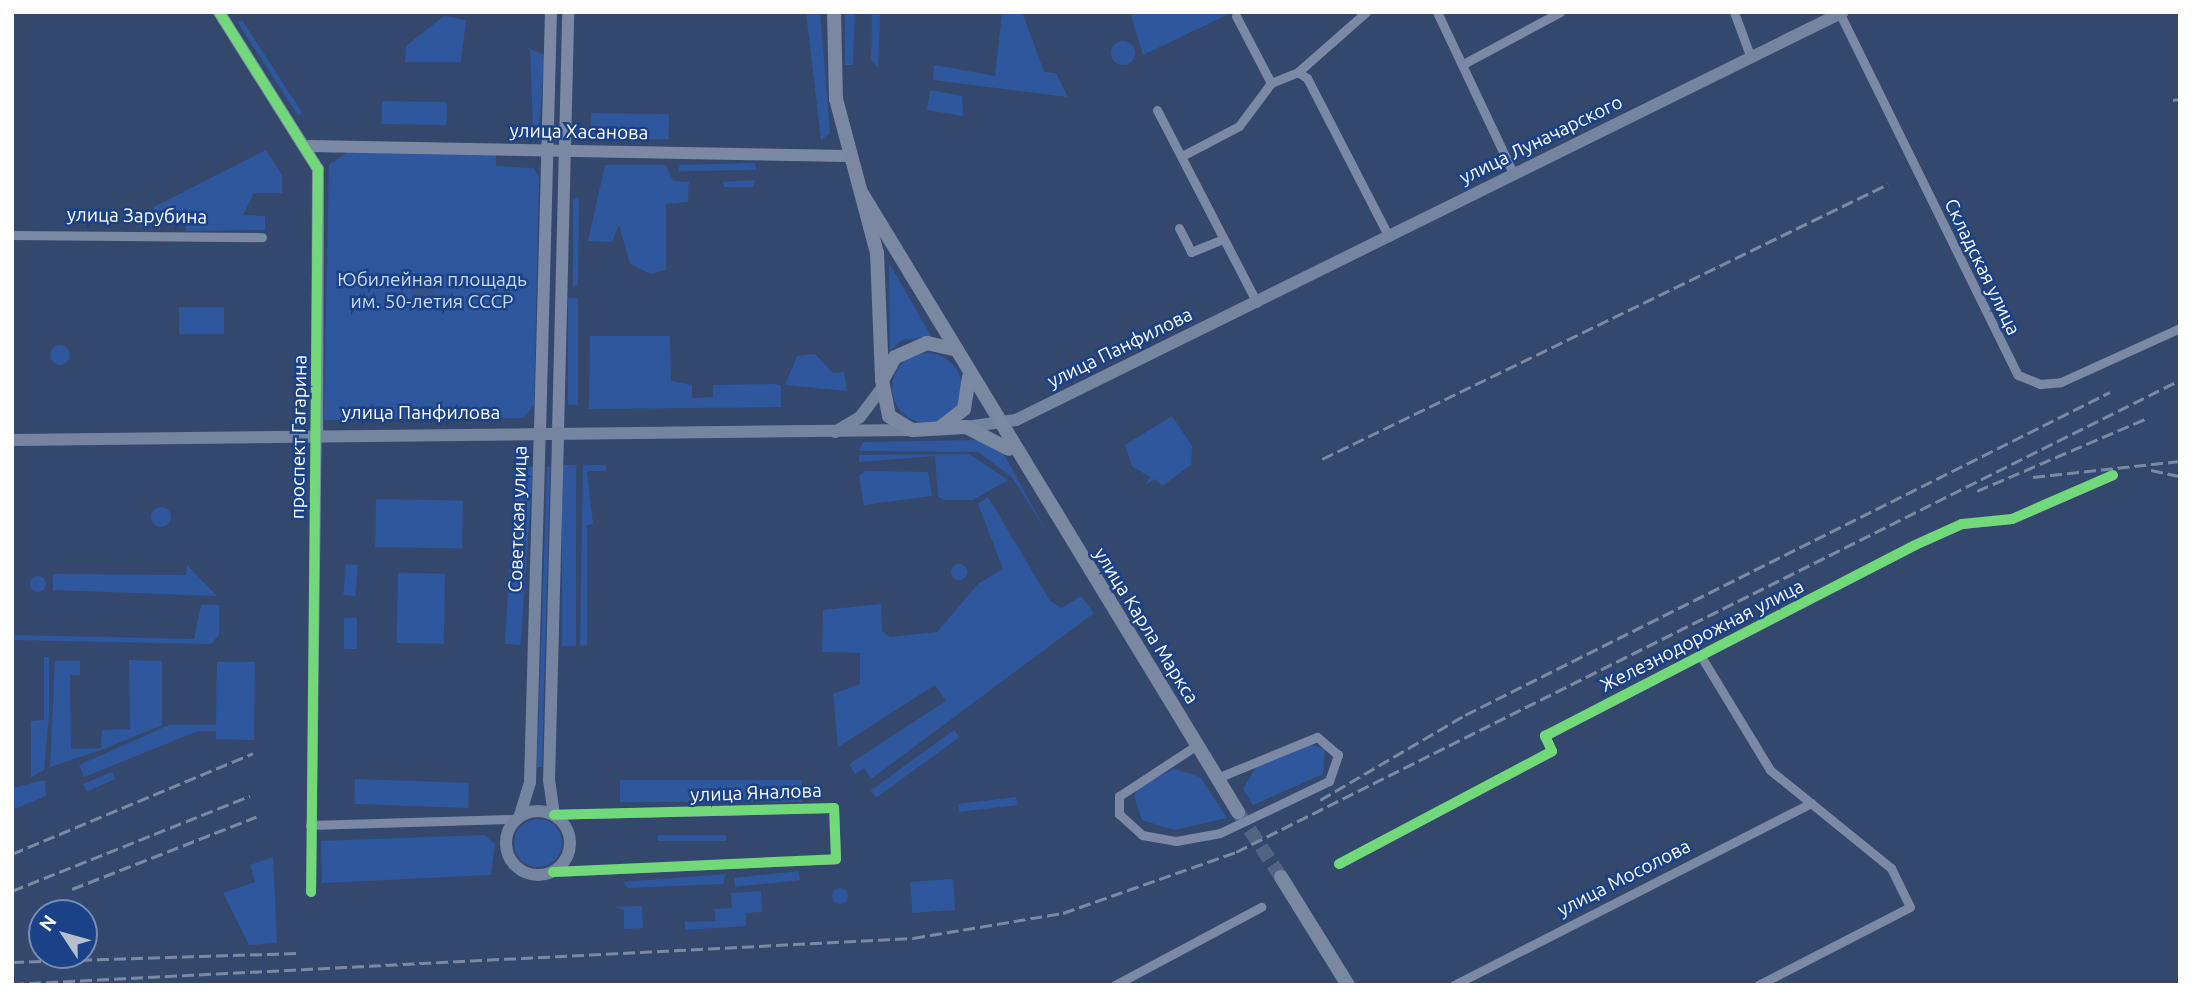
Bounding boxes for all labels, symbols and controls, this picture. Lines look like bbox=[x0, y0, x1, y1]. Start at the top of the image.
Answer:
street label: улица Луначарского bbox=[1456, 91, 1626, 189]
street label: улица Хасанова bbox=[509, 119, 649, 145]
street label: Складская улица bbox=[1939, 195, 2025, 339]
street label: улица Зарубина bbox=[67, 203, 207, 229]
park label: Юбилейная площадь им. 50-летия СССР bbox=[337, 269, 527, 313]
street label: улица Панфилова bbox=[1044, 303, 1196, 393]
street label: проспект Гагарина bbox=[286, 355, 312, 519]
street label: улица Панфилова bbox=[342, 402, 500, 424]
street label: Советская улица bbox=[504, 445, 532, 593]
street label: улица Карла Маркса bbox=[1089, 544, 1203, 708]
street label: Железнодорожная улица bbox=[1596, 575, 1808, 697]
street label: улица Яналова bbox=[690, 779, 822, 807]
street label: улица Мосолова bbox=[1554, 835, 1694, 921]
north arrow bbox=[28, 899, 98, 969]
text: N bbox=[35, 911, 61, 935]

